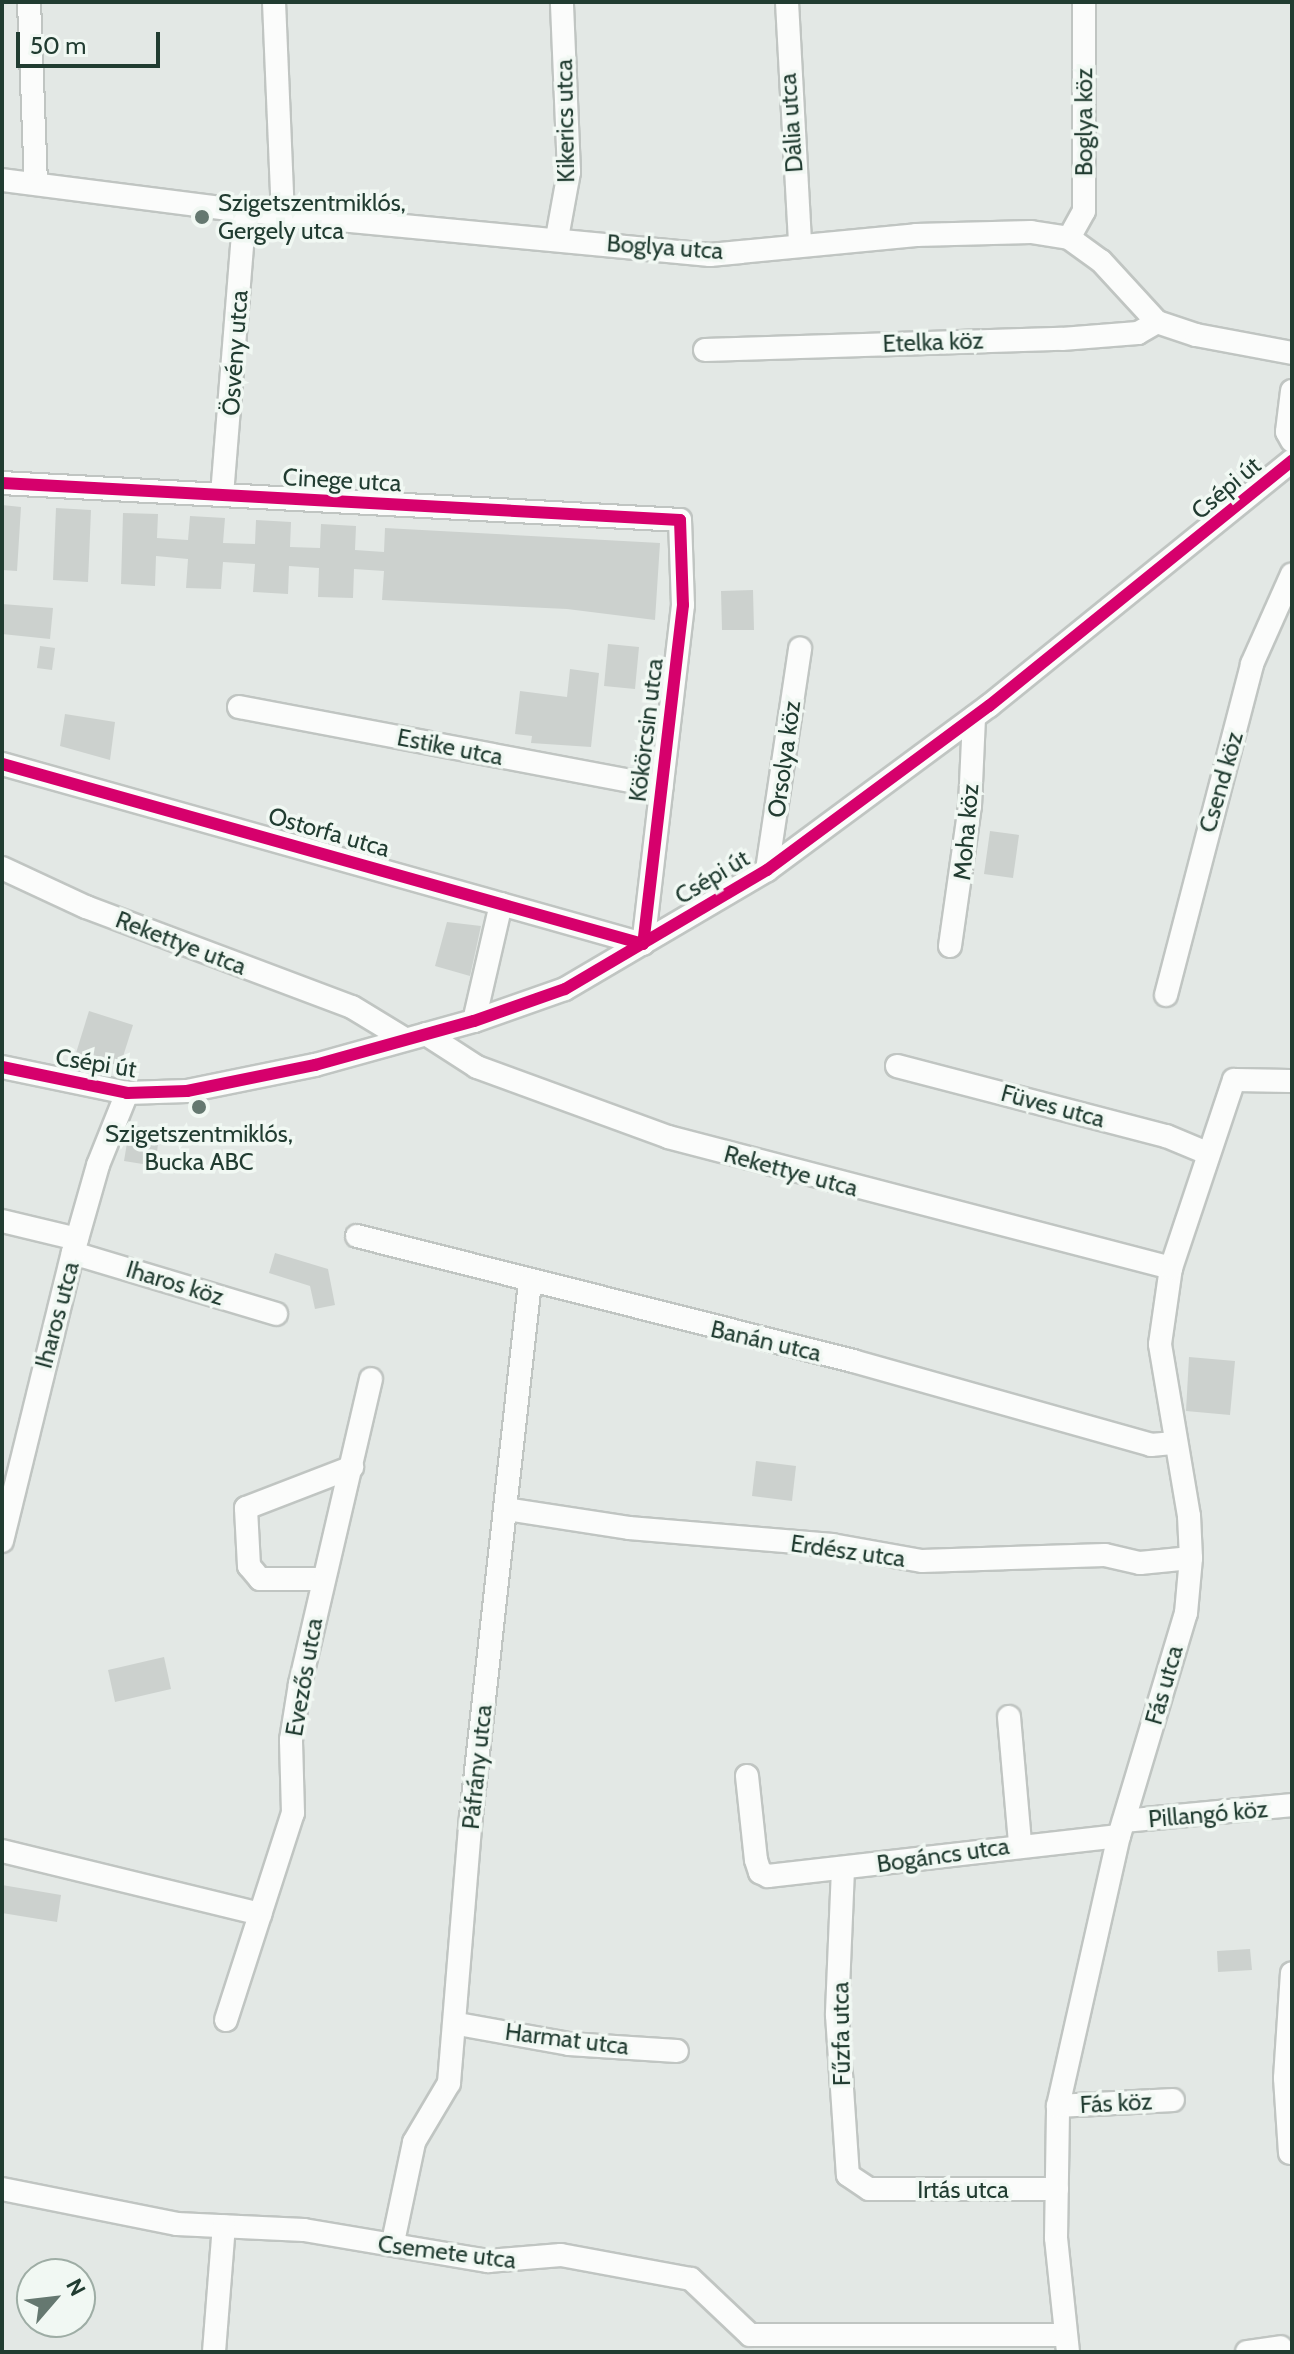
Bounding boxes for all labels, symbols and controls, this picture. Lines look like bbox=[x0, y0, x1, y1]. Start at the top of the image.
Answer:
scale bar bbox=[20, 16, 164, 66]
text: 50 m bbox=[30, 31, 86, 60]
street label: Kikerics utca bbox=[550, 59, 580, 183]
street label: Boglya köz bbox=[1070, 68, 1098, 176]
street label: Dália utca bbox=[773, 72, 809, 174]
place label: Szigetszentmiklós, Gergely utca bbox=[218, 189, 406, 245]
marker: Szigetszentmiklós, Gergely utca bbox=[193, 208, 211, 226]
street label: Boglya utca bbox=[606, 229, 724, 265]
street label: Ösvény utca bbox=[216, 289, 254, 417]
street label: Etelka köz bbox=[882, 326, 984, 358]
street label: Csépi út bbox=[1186, 451, 1266, 525]
street label: Cinege utca bbox=[282, 463, 402, 497]
street label: Kökörcsin utca bbox=[623, 657, 669, 803]
street label: Orsolya köz bbox=[762, 699, 806, 819]
street label: Estike utca bbox=[395, 723, 505, 771]
street label: Csend köz bbox=[1193, 728, 1249, 836]
street label: Moha köz bbox=[947, 783, 985, 881]
street label: Ostorfa utca bbox=[265, 801, 393, 863]
street label: Csépi út bbox=[670, 844, 754, 910]
street label: Rekettye utca bbox=[112, 905, 250, 981]
street label: Csépi út bbox=[53, 1042, 139, 1084]
street label: Füves utca bbox=[998, 1078, 1108, 1134]
marker: Szigetszentmiklós, Bucka ABC bbox=[190, 1098, 208, 1116]
place label: Szigetszentmiklós, Bucka ABC bbox=[105, 1120, 293, 1176]
street label: Rekettye utca bbox=[721, 1139, 861, 1203]
street label: Iharos köz bbox=[123, 1255, 227, 1311]
street label: Iharos utca bbox=[29, 1259, 85, 1371]
street label: Banán utca bbox=[708, 1314, 824, 1368]
street label: Erdész utca bbox=[789, 1529, 907, 1573]
street label: Evezős utca bbox=[279, 1616, 329, 1738]
street label: Fás utca bbox=[1139, 1642, 1189, 1728]
street label: Páfrány utca bbox=[456, 1703, 498, 1831]
street label: Pillangó köz bbox=[1147, 1794, 1269, 1834]
street label: Bogáncs utca bbox=[875, 1831, 1011, 1879]
street label: Fűzfa utca bbox=[826, 1982, 856, 2086]
street label: Harmat utca bbox=[503, 2017, 631, 2061]
street label: Fás köz bbox=[1079, 2087, 1153, 2119]
street label: Irtás utca bbox=[917, 2176, 1009, 2204]
street label: Csemete utca bbox=[376, 2229, 518, 2275]
north arrow bbox=[16, 2258, 96, 2338]
text: N bbox=[60, 2274, 91, 2301]

